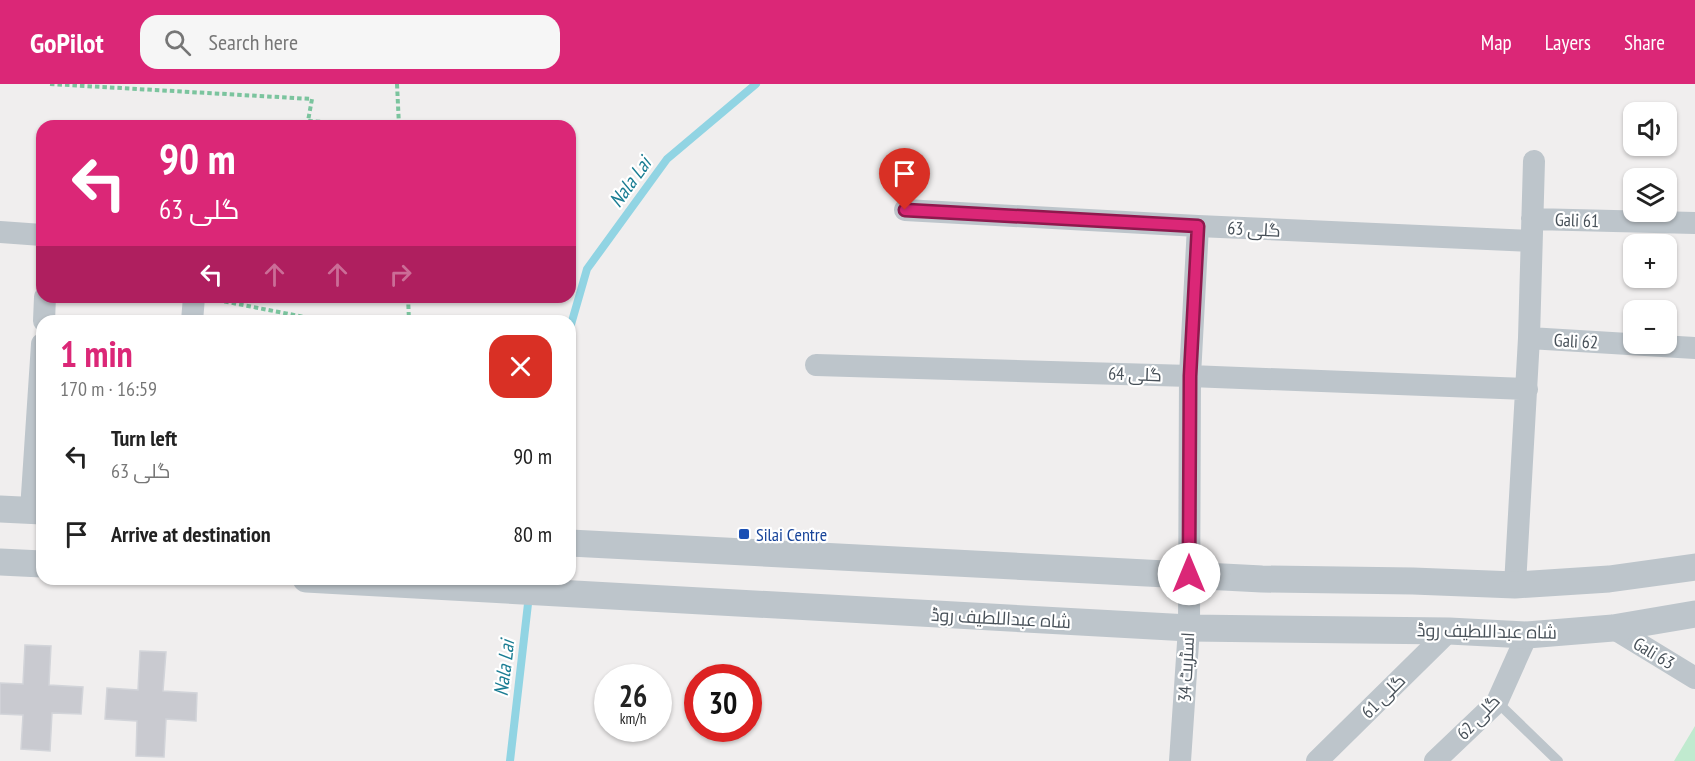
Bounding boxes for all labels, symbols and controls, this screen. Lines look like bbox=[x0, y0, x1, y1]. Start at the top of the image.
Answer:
search box bbox=[140, 15, 560, 69]
text: GoPilot bbox=[30, 24, 104, 61]
icon: search bbox=[161, 26, 194, 59]
text: Search here bbox=[209, 28, 298, 56]
text: Map bbox=[1481, 29, 1512, 56]
text: Layers bbox=[1545, 29, 1591, 56]
text: Share bbox=[1624, 29, 1665, 56]
map controls bbox=[1623, 102, 1677, 354]
button: sound bbox=[1623, 102, 1677, 156]
text: 90 m bbox=[159, 131, 236, 186]
icon: left bbox=[60, 144, 138, 222]
pin bbox=[879, 148, 930, 210]
water label: Nala Lai bbox=[603, 150, 659, 212]
icon: arrive bbox=[888, 157, 921, 190]
button: layers bbox=[1623, 168, 1677, 222]
text: گلی 63 bbox=[159, 192, 239, 226]
street label: Gali 61 bbox=[1555, 208, 1599, 232]
street label: گلی 63 bbox=[1227, 216, 1281, 242]
button: + bbox=[1623, 234, 1677, 288]
icon: left bbox=[195, 258, 228, 291]
icon: ahead bbox=[258, 258, 291, 291]
icon: ahead bbox=[321, 258, 354, 291]
icon: right bbox=[384, 258, 417, 291]
button: − bbox=[1623, 300, 1677, 354]
street label: Gali 62 bbox=[1553, 328, 1599, 354]
text: 1 min bbox=[60, 330, 133, 377]
button: close bbox=[489, 335, 552, 398]
street label: گلی 64 bbox=[1108, 362, 1162, 386]
text: 170 m · 16:59 bbox=[60, 376, 157, 402]
text: Turn left bbox=[111, 424, 177, 452]
icon: left bbox=[60, 440, 93, 473]
text: 90 m bbox=[513, 442, 552, 470]
text: گلی 63 bbox=[111, 458, 171, 484]
icon: arrive bbox=[60, 518, 93, 551]
text: Arrive at destination bbox=[111, 520, 271, 548]
text: 80 m bbox=[513, 520, 552, 548]
place label: Silai Centre bbox=[756, 523, 827, 546]
marker: Silai Centre bbox=[737, 527, 751, 541]
position arrow bbox=[1157, 542, 1221, 606]
street label: شاہ عبداللطیف روڈ bbox=[930, 603, 1072, 633]
street label: شاہ عبداللطیف روڈ bbox=[1417, 618, 1557, 644]
street label: اسٹریٹ 34 bbox=[1173, 631, 1199, 703]
street label: Gali 63 bbox=[1629, 632, 1679, 674]
water label: Nala Lai bbox=[488, 636, 521, 697]
speed limit sign: 30 bbox=[684, 664, 762, 742]
street label: گلی 61 bbox=[1356, 669, 1410, 723]
text: 26 bbox=[619, 676, 647, 715]
street label: گلی 62 bbox=[1451, 690, 1505, 744]
text: km/h bbox=[620, 709, 646, 728]

